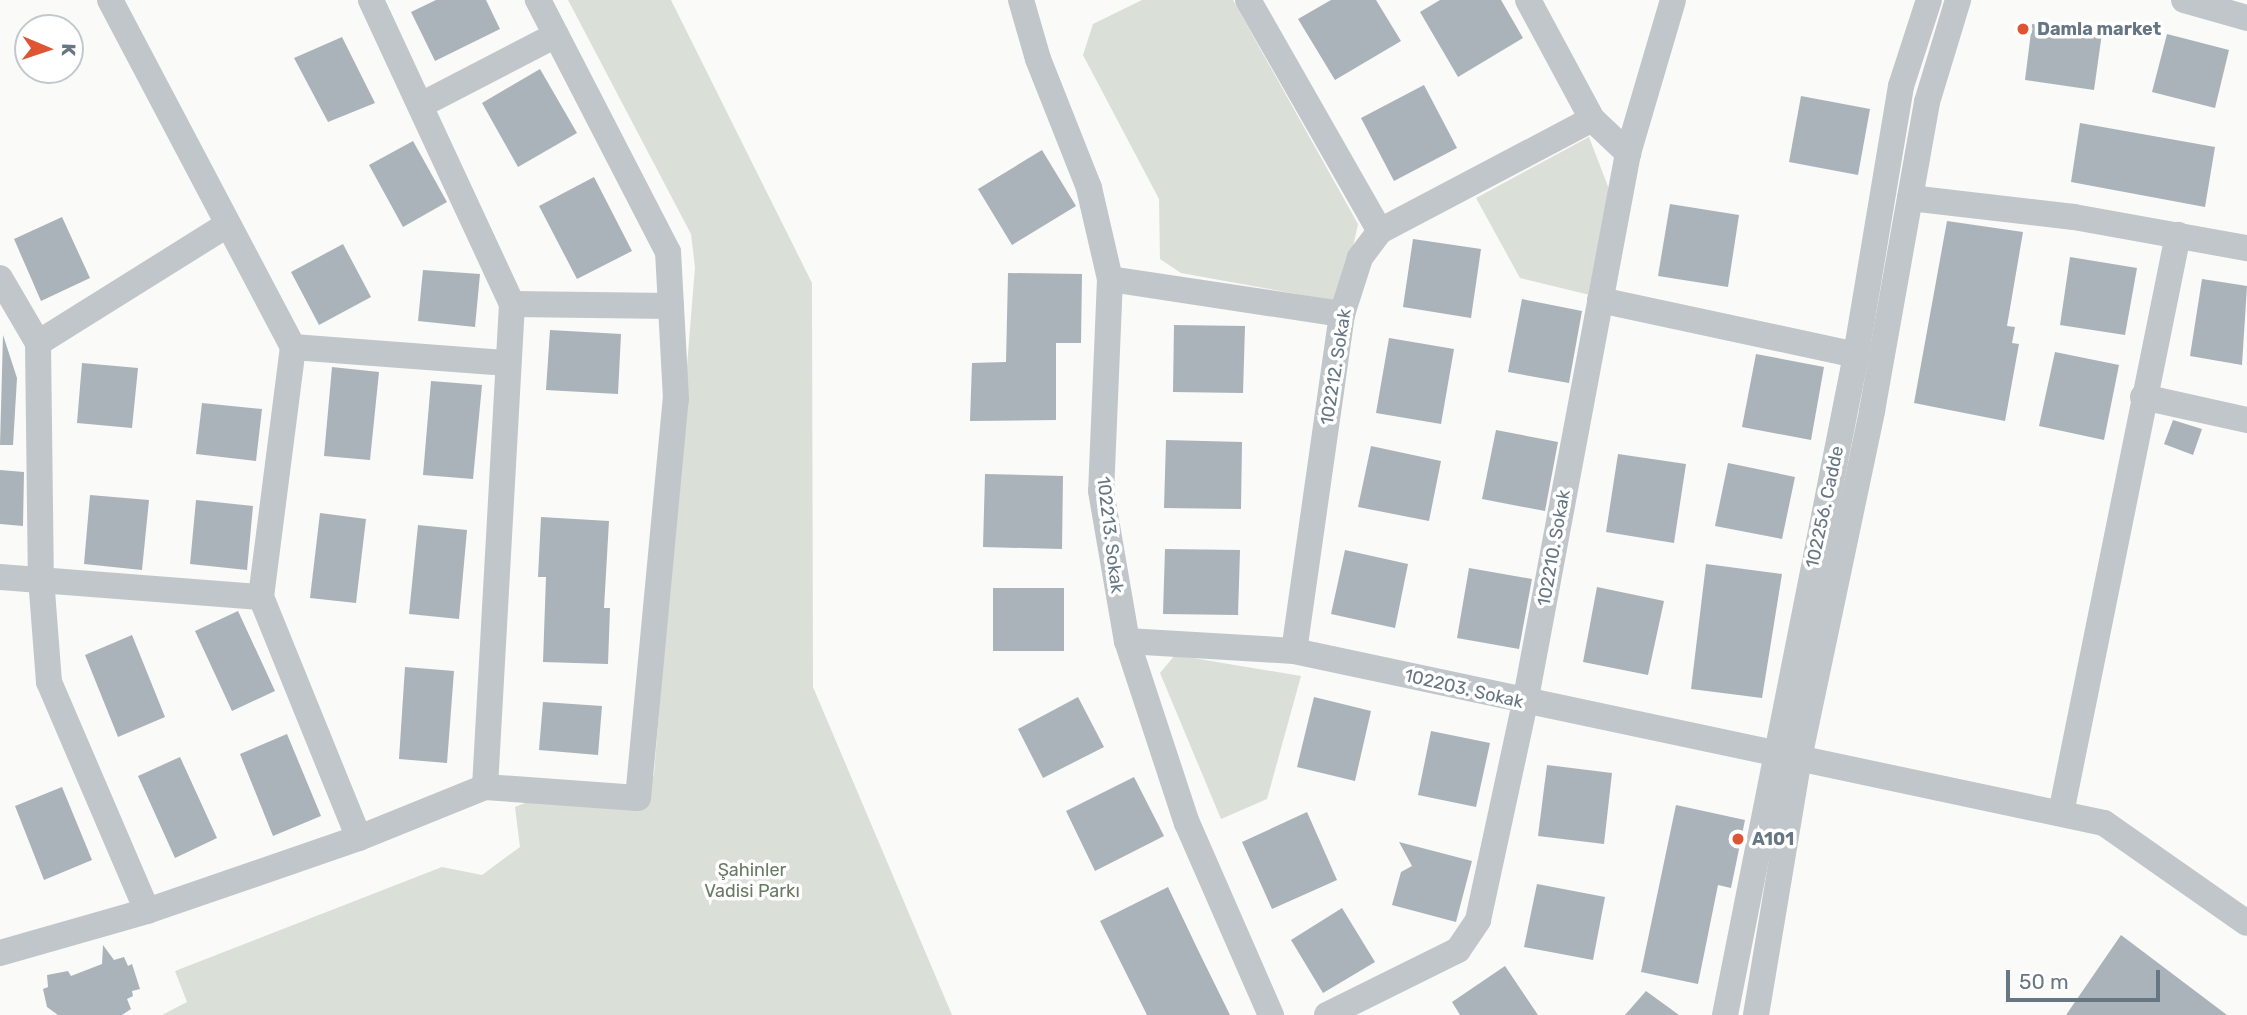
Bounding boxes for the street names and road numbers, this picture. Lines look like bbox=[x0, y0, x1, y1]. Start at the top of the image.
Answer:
street label: 102212. Sokak bbox=[1316, 307, 1356, 427]
street label: 102256. Cadde bbox=[1802, 444, 1848, 570]
street label: 102213. Sokak bbox=[1092, 475, 1128, 595]
street label: 102210. Sokak bbox=[1533, 488, 1575, 608]
street label: 102203. Sokak bbox=[1402, 665, 1526, 713]

